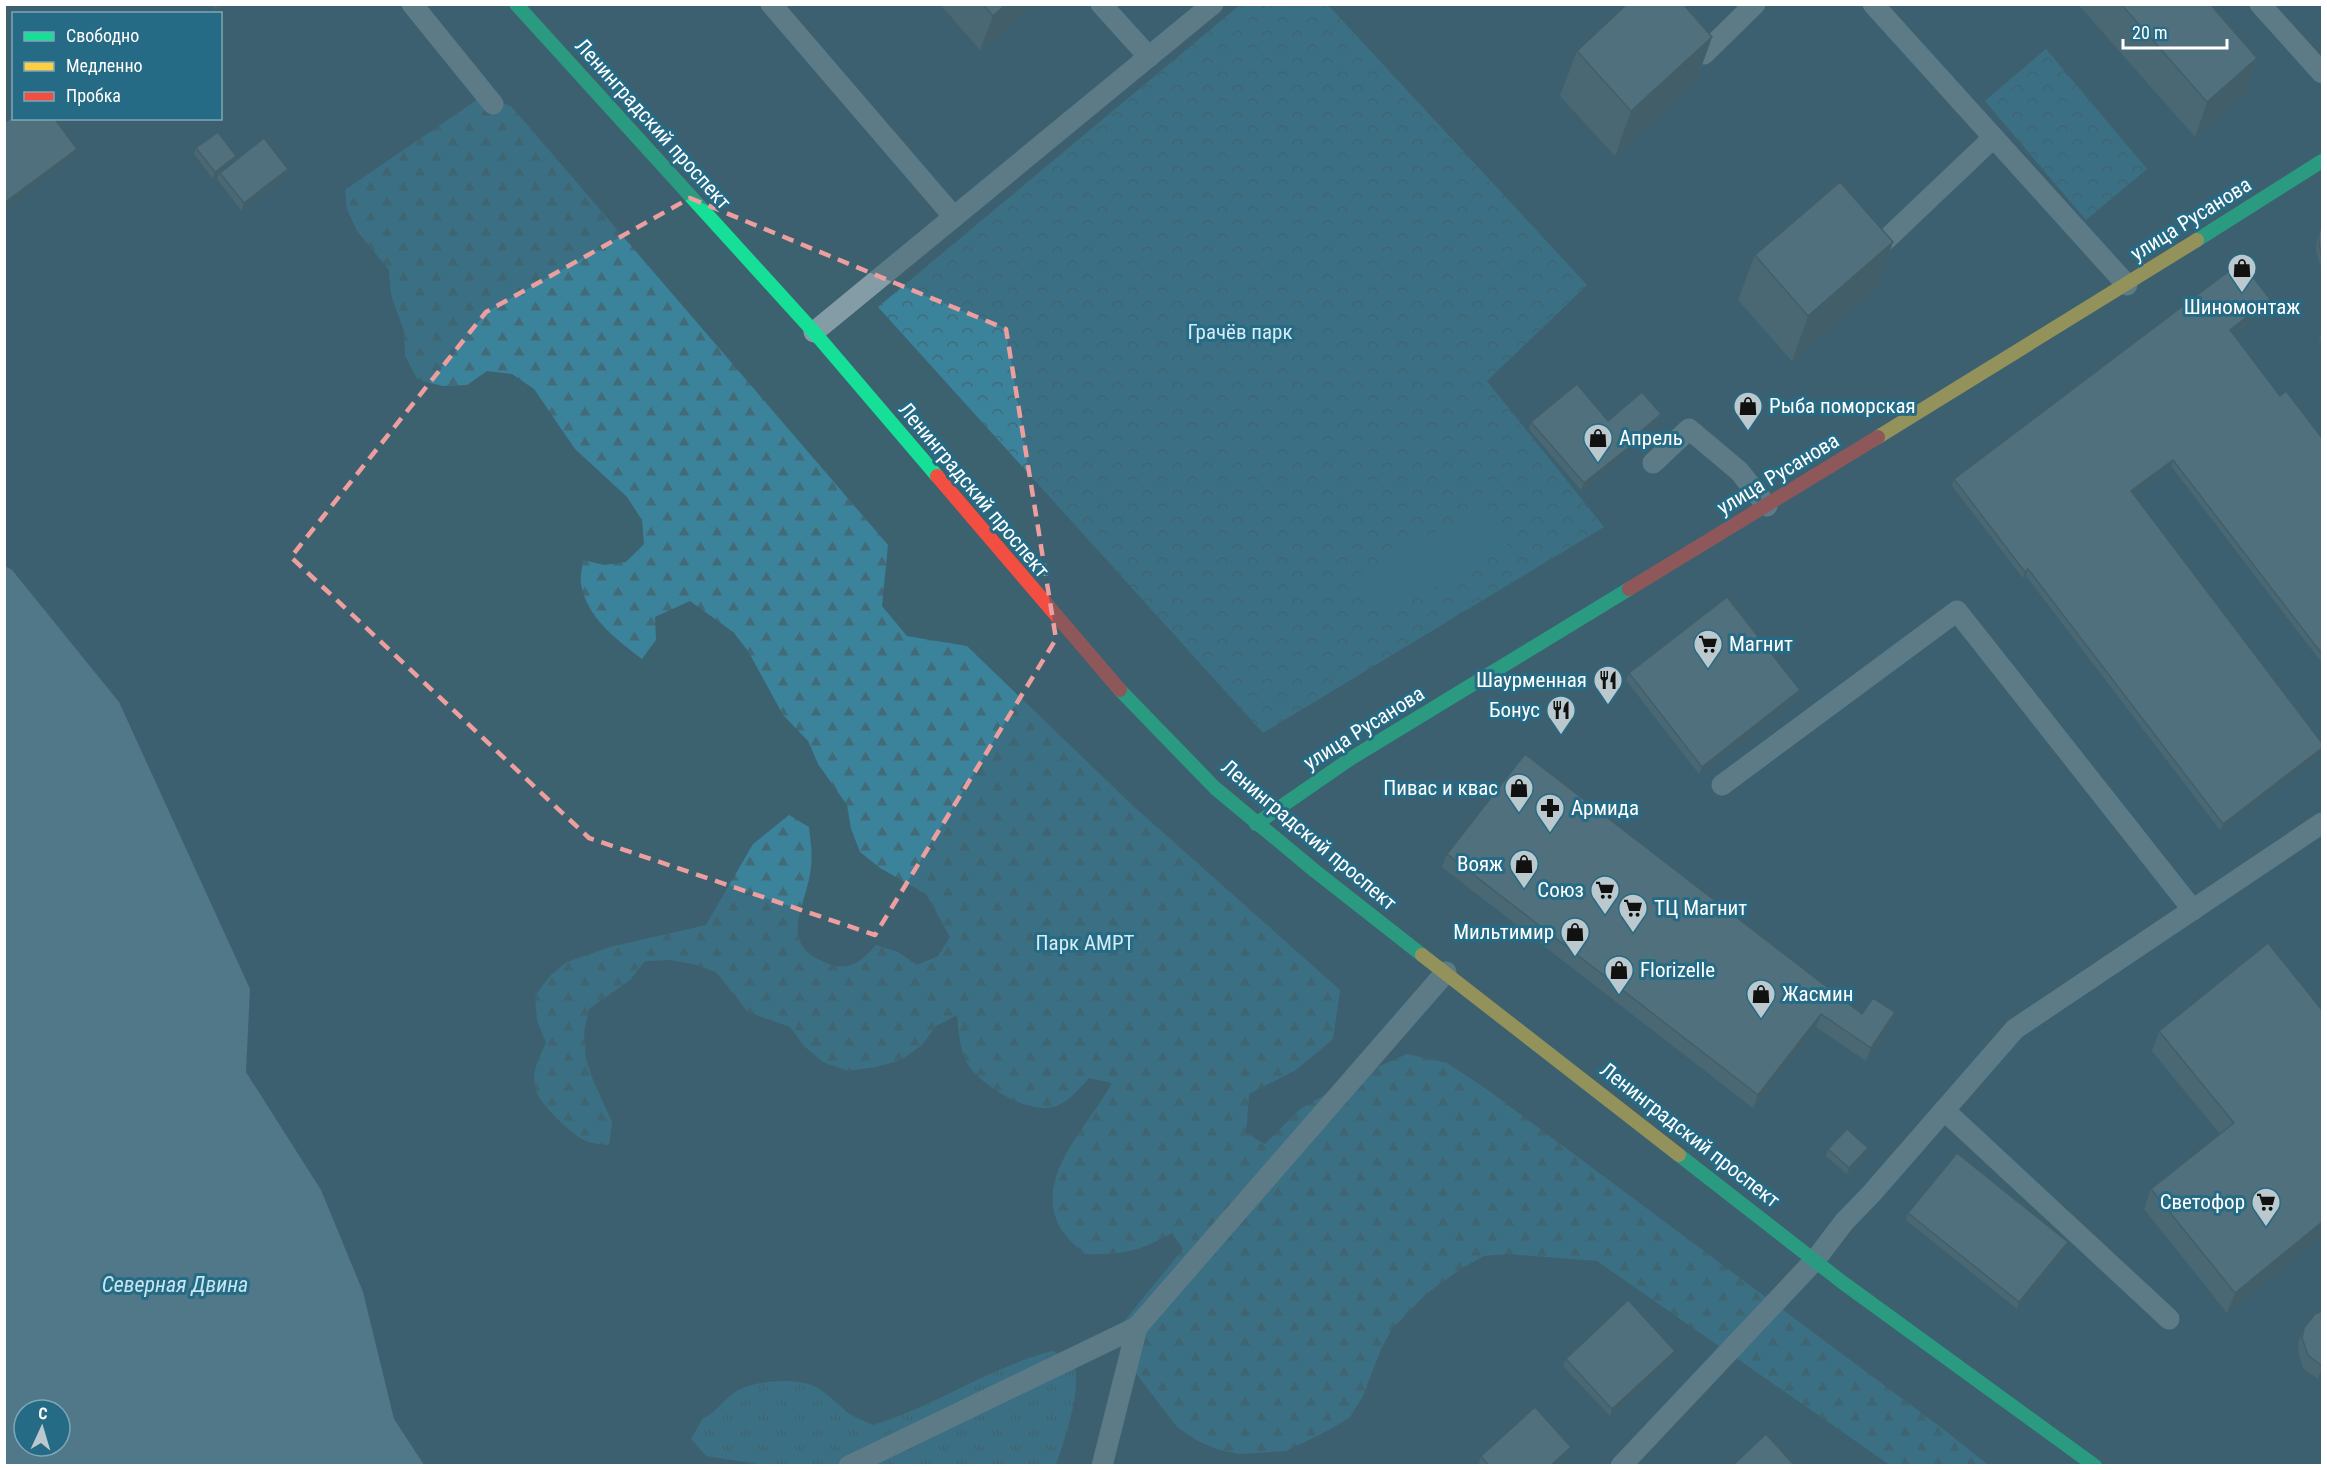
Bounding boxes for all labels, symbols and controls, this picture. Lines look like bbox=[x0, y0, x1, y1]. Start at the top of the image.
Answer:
legend bbox=[12, 12, 222, 120]
scale bar bbox=[2123, 12, 2226, 50]
text: 20 m bbox=[2132, 22, 2167, 43]
text: Свободно bbox=[66, 25, 139, 46]
street label: Ленинградский проспект bbox=[570, 34, 736, 214]
text: Медленно bbox=[66, 55, 143, 76]
text: Пробка bbox=[66, 85, 121, 106]
street label: улица Русанова bbox=[2126, 172, 2256, 266]
shop icon: Шиномонтаж bbox=[2226, 252, 2258, 294]
place label: Шиномонтаж bbox=[2184, 295, 2300, 319]
park label: Грачёв парк bbox=[1187, 320, 1293, 344]
shop icon: Рыба поморская bbox=[1732, 390, 1764, 432]
place label: Рыба поморская bbox=[1769, 394, 1916, 418]
street label: Ленинградский проспект bbox=[894, 398, 1054, 582]
shop icon: Апрель bbox=[1582, 422, 1614, 464]
place label: Апрель bbox=[1619, 426, 1683, 450]
street label: улица Русанова bbox=[1713, 428, 1843, 520]
supermarket icon: Магнит bbox=[1692, 628, 1724, 670]
place label: Магнит bbox=[1729, 632, 1793, 656]
restaurant icon: Шаурменная bbox=[1592, 664, 1624, 706]
place label: Шаурменная bbox=[1476, 668, 1587, 692]
street label: улица Русанова bbox=[1299, 681, 1429, 775]
restaurant icon: Бонус bbox=[1545, 694, 1577, 736]
place label: Бонус bbox=[1489, 698, 1540, 722]
street label: Ленинградский проспект bbox=[1217, 755, 1401, 915]
shop icon: Пивас и квас bbox=[1503, 772, 1535, 814]
place label: Пивас и квас bbox=[1383, 776, 1498, 800]
pharmacy icon: Армида bbox=[1534, 792, 1566, 834]
place label: Армида bbox=[1571, 796, 1639, 820]
shop icon: Вояж bbox=[1508, 848, 1540, 890]
place label: Вояж bbox=[1457, 852, 1503, 876]
supermarket icon: Союз bbox=[1589, 874, 1621, 916]
place label: Союз bbox=[1537, 878, 1584, 902]
supermarket icon: ТЦ Магнит bbox=[1617, 892, 1649, 934]
place label: ТЦ Магнит bbox=[1654, 896, 1747, 920]
shop icon: Мильтимир bbox=[1559, 916, 1591, 958]
place label: Мильтимир bbox=[1453, 920, 1554, 944]
park label: Парк АМРТ bbox=[1036, 931, 1135, 955]
shop icon: Florizelle bbox=[1603, 954, 1635, 996]
place label: Florizelle bbox=[1640, 958, 1715, 982]
shop icon: Жасмин bbox=[1745, 978, 1777, 1020]
place label: Жасмин bbox=[1782, 982, 1853, 1006]
street label: Ленинградский проспект bbox=[1595, 1057, 1785, 1213]
supermarket icon: Светофор bbox=[2250, 1186, 2282, 1228]
place label: Светофор bbox=[2160, 1190, 2245, 1214]
water label: Северная Двина bbox=[102, 1272, 248, 1297]
north arrow bbox=[12, 1398, 72, 1458]
text: С bbox=[38, 1404, 48, 1423]

